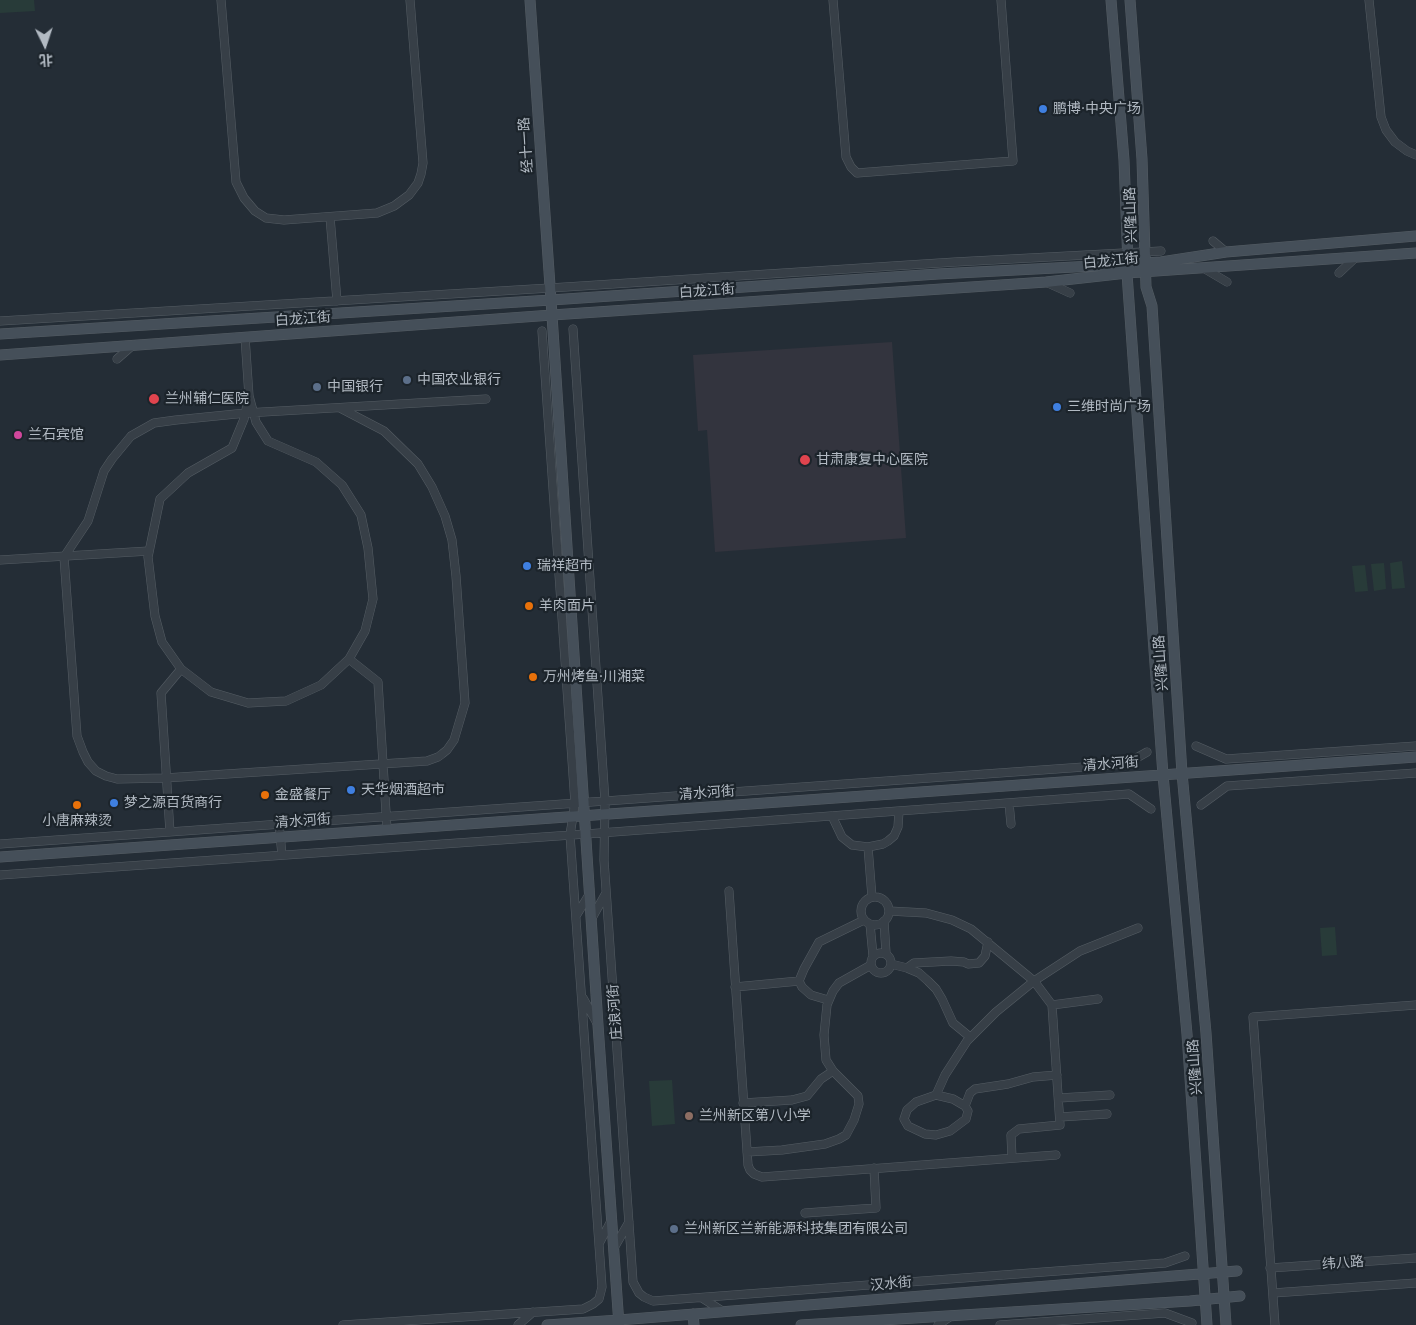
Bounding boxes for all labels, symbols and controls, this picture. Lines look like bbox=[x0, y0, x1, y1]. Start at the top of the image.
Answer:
north arrow bbox=[20, 20, 70, 70]
text: 北 bbox=[39, 51, 54, 69]
place label: 鹏博·中央广场 bbox=[1053, 101, 1141, 117]
marker: 鹏博·中央广场 bbox=[1037, 103, 1049, 115]
street label: 经十一路 bbox=[516, 116, 536, 174]
street label: 兴隆山路 bbox=[1122, 187, 1140, 243]
street label: 白龙江街 bbox=[1082, 250, 1140, 272]
street label: 白龙江街 bbox=[678, 281, 736, 301]
street label: 白龙江街 bbox=[274, 309, 332, 329]
place label: 中国农业银行 bbox=[417, 372, 501, 388]
marker: 中国农业银行 bbox=[401, 374, 413, 386]
place label: 中国银行 bbox=[327, 379, 383, 395]
marker: 中国银行 bbox=[311, 381, 323, 393]
place label: 兰州辅仁医院 bbox=[165, 391, 249, 407]
marker: 兰州辅仁医院 bbox=[147, 392, 161, 406]
place label: 三维时尚广场 bbox=[1067, 399, 1151, 415]
marker: 三维时尚广场 bbox=[1051, 401, 1063, 413]
place label: 兰石宾馆 bbox=[28, 427, 84, 443]
marker: 兰石宾馆 bbox=[12, 429, 24, 441]
place label: 甘肃康复中心医院 bbox=[816, 452, 928, 468]
marker: 甘肃康复中心医院 bbox=[798, 453, 812, 467]
place label: 瑞祥超市 bbox=[537, 558, 593, 574]
marker: 瑞祥超市 bbox=[521, 560, 533, 572]
place label: 羊肉面片 bbox=[539, 598, 595, 614]
marker: 羊肉面片 bbox=[523, 600, 535, 612]
street label: 兴隆山路 bbox=[1151, 634, 1171, 692]
place label: 万州烤鱼·川湘菜 bbox=[543, 669, 645, 685]
marker: 万州烤鱼·川湘菜 bbox=[527, 671, 539, 683]
street label: 清水河街 bbox=[1082, 754, 1140, 774]
place label: 天华烟酒超市 bbox=[361, 782, 445, 798]
street label: 清水河街 bbox=[678, 783, 736, 803]
marker: 天华烟酒超市 bbox=[345, 784, 357, 796]
place label: 金盛餐厅 bbox=[275, 787, 331, 803]
marker: 金盛餐厅 bbox=[259, 789, 271, 801]
place label: 梦之源百货商行 bbox=[124, 795, 222, 811]
marker: 梦之源百货商行 bbox=[108, 797, 120, 809]
marker: 小唐麻辣烫 bbox=[71, 799, 83, 811]
street label: 清水河街 bbox=[274, 811, 332, 831]
place label: 小唐麻辣烫 bbox=[42, 813, 112, 829]
street label: 庄浪河街 bbox=[605, 983, 625, 1041]
street label: 兴隆山路 bbox=[1185, 1038, 1205, 1096]
place label: 兰州新区第八小学 bbox=[699, 1108, 811, 1124]
marker: 兰州新区第八小学 bbox=[683, 1110, 695, 1122]
place label: 兰州新区兰新能源科技集团有限公司 bbox=[684, 1221, 908, 1237]
marker: 兰州新区兰新能源科技集团有限公司 bbox=[668, 1223, 680, 1235]
street label: 纬八路 bbox=[1321, 1253, 1365, 1273]
street label: 汉水街 bbox=[869, 1274, 913, 1294]

